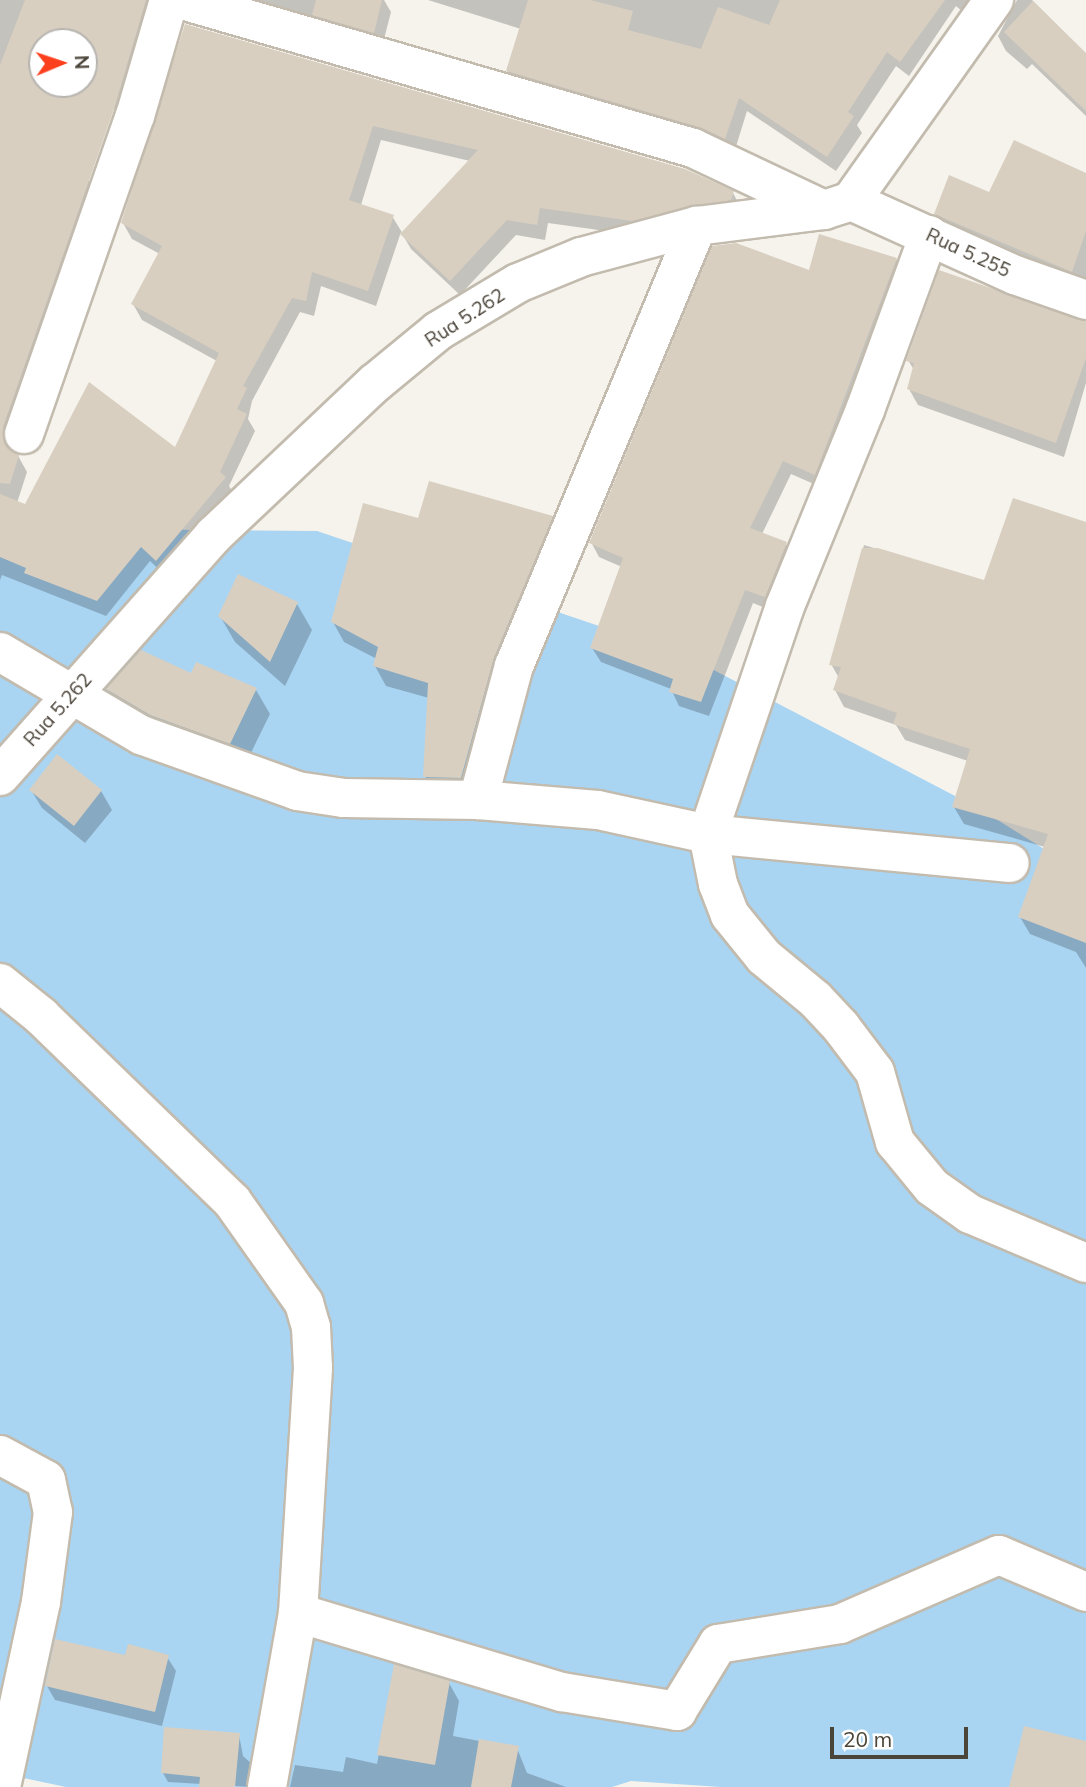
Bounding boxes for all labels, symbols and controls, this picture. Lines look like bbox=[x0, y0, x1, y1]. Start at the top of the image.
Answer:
north arrow bbox=[28, 28, 98, 98]
text: N bbox=[70, 55, 94, 70]
street label: Rua 5.255 bbox=[922, 224, 1014, 282]
street label: Rua 5.262 bbox=[421, 284, 509, 352]
street label: Rua 5.262 bbox=[19, 669, 97, 751]
scale bar bbox=[834, 1714, 972, 1758]
text: 20 m bbox=[843, 1726, 892, 1752]

